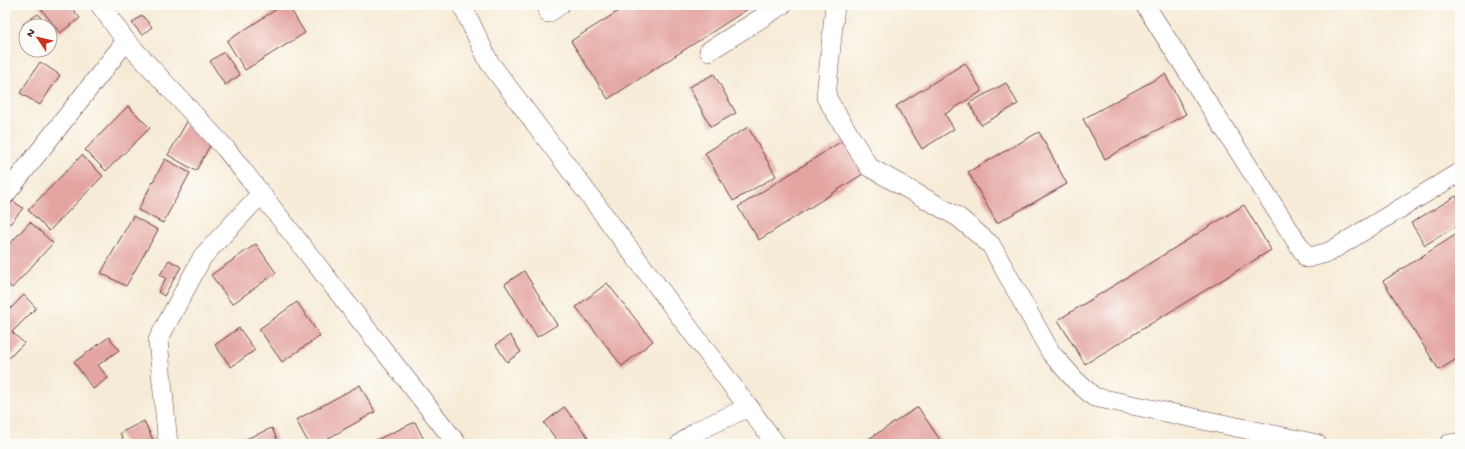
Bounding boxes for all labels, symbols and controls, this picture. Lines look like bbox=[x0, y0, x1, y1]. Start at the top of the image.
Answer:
north arrow bbox=[18, 18, 58, 58]
text: N bbox=[24, 27, 38, 40]

